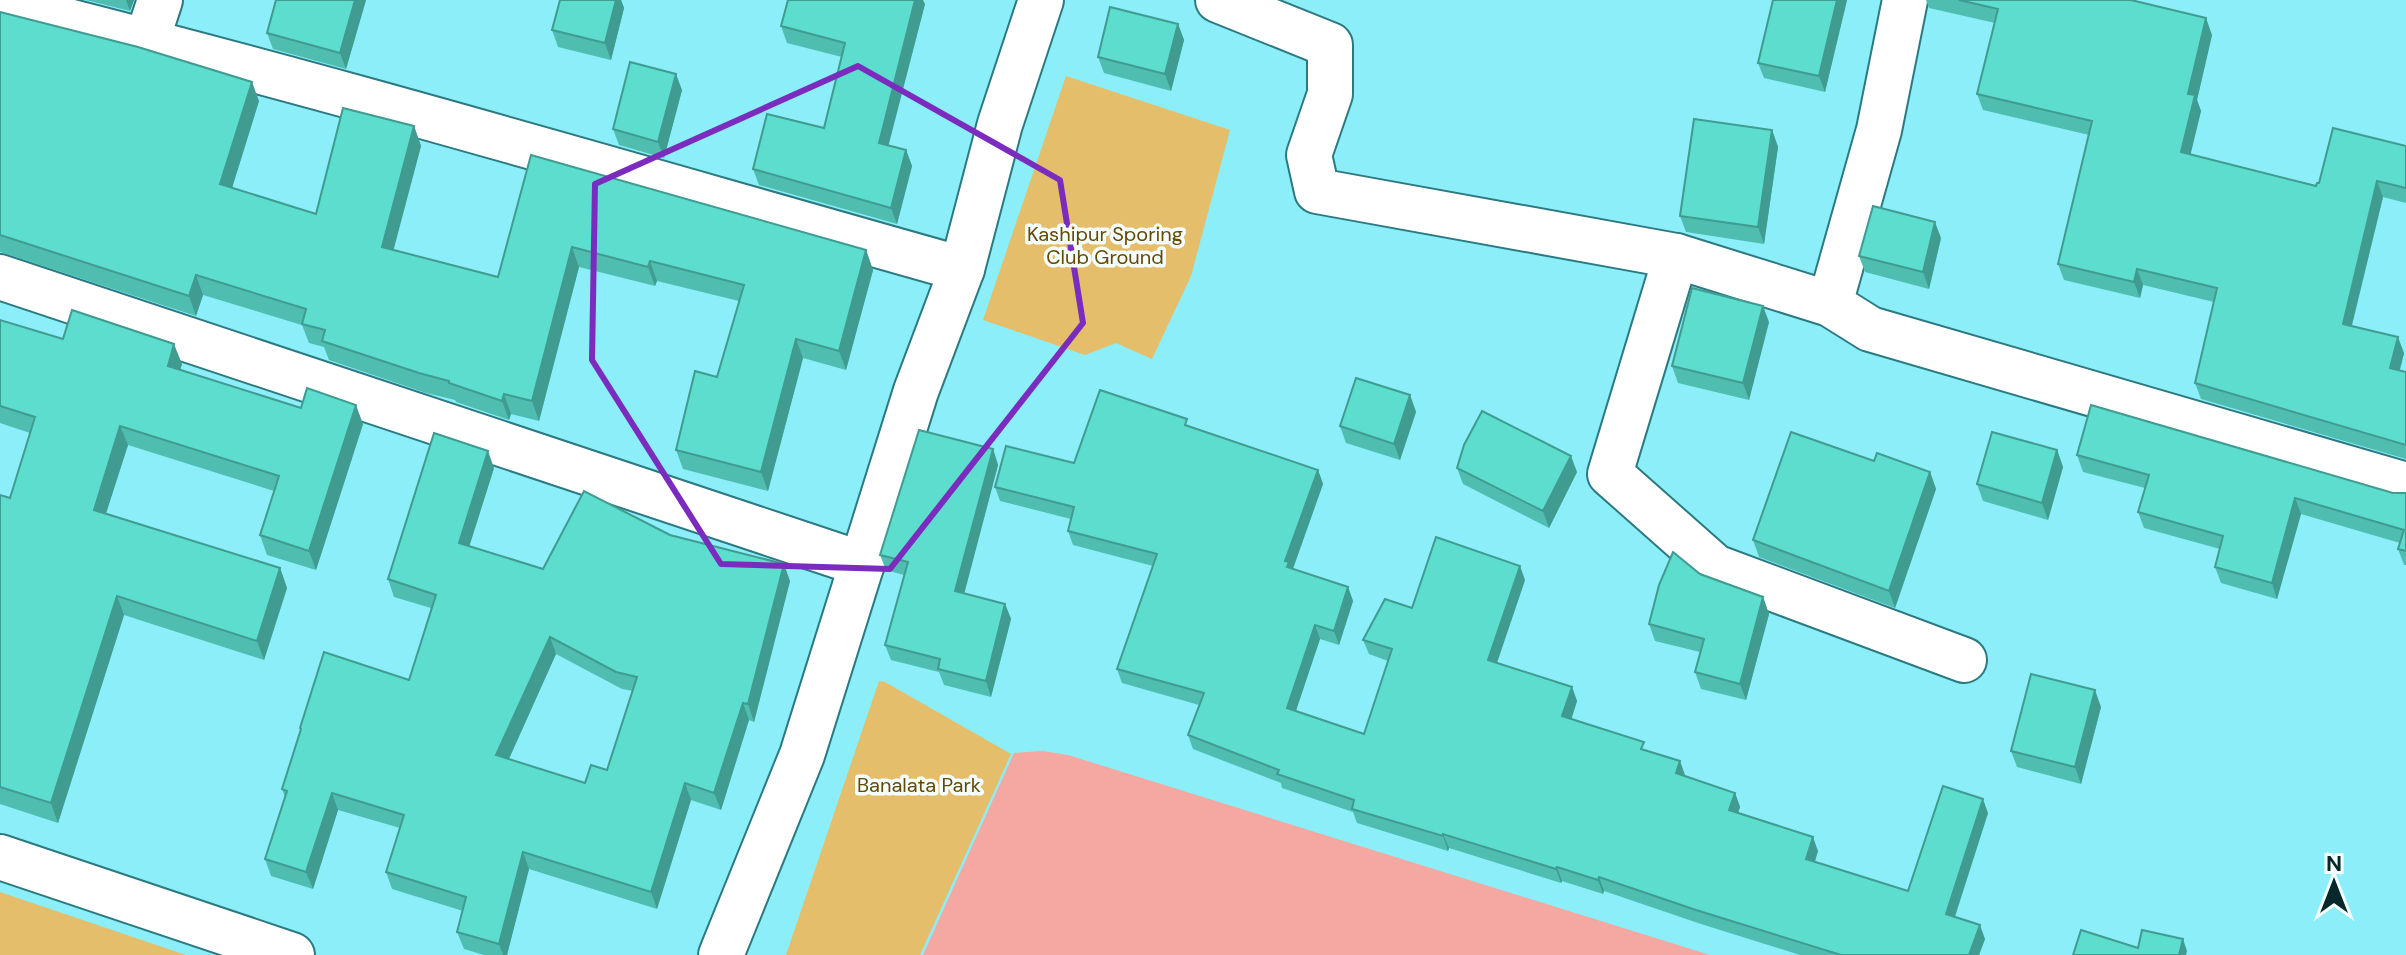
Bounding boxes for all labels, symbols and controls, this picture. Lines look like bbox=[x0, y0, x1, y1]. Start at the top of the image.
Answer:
park label: Kashipur Sporing Club Ground bbox=[1027, 221, 1183, 270]
park label: Banalata Park bbox=[857, 772, 981, 798]
north arrow bbox=[2294, 843, 2374, 923]
text: N bbox=[2326, 849, 2342, 878]

